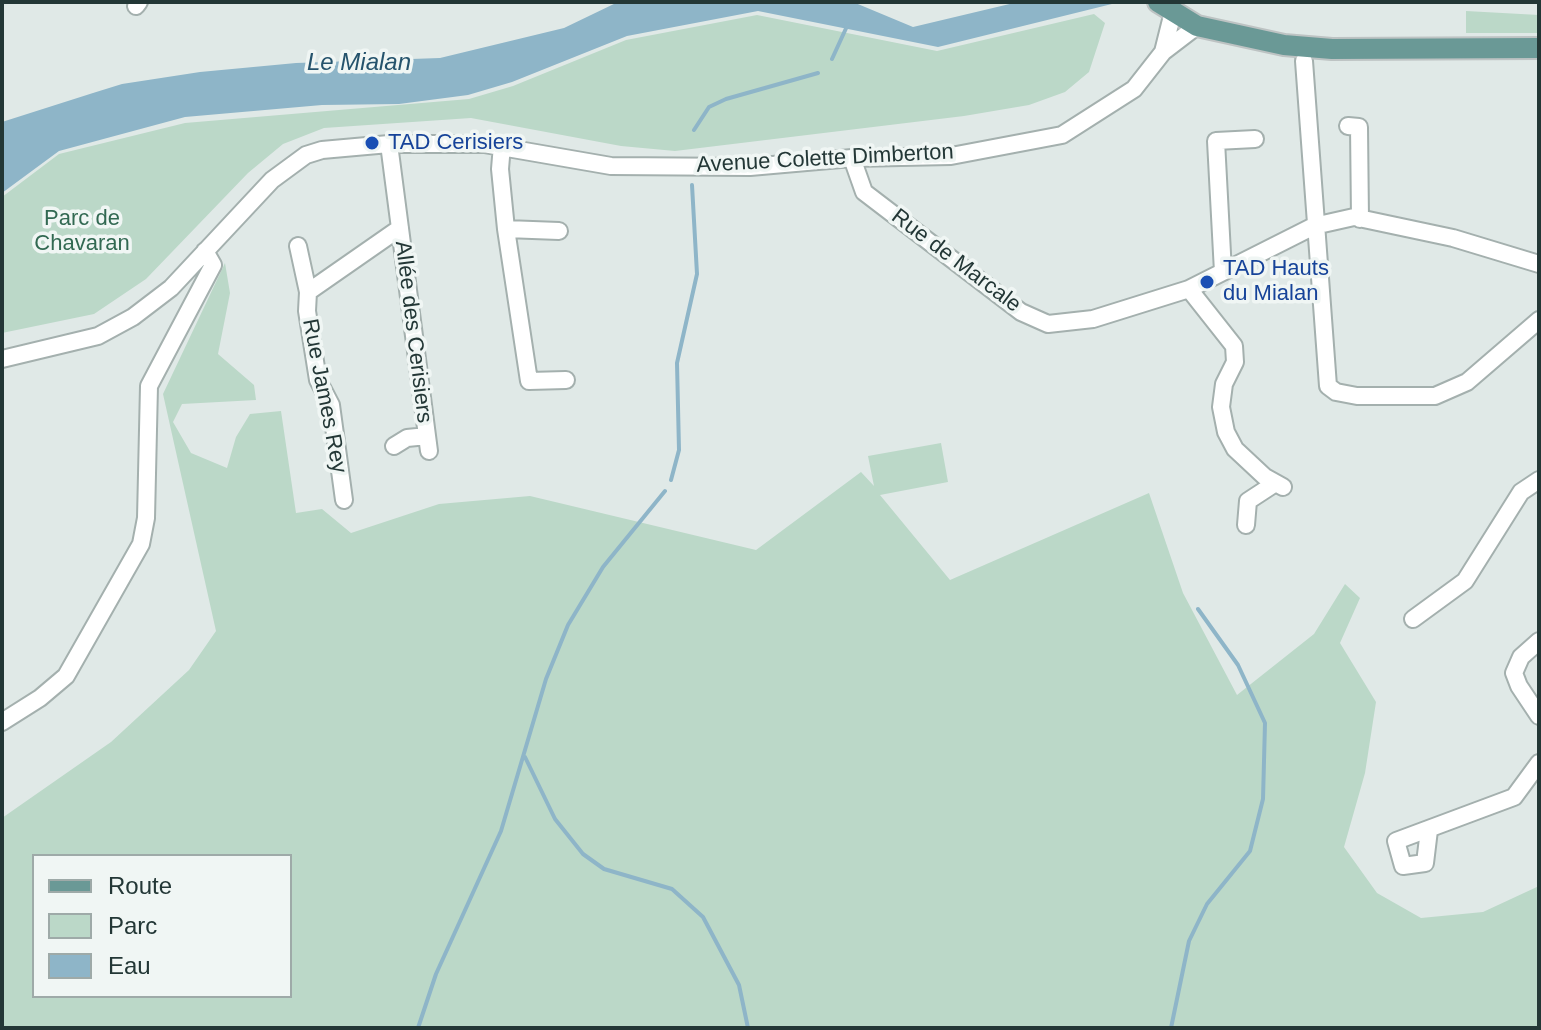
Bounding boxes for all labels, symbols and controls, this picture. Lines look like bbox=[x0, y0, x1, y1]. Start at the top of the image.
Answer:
water label: Le Mialan bbox=[307, 49, 411, 77]
place label: TAD Cerisiers bbox=[388, 130, 523, 156]
marker: TAD Cerisiers bbox=[363, 134, 381, 152]
street label: Avenue Colette Dimberton bbox=[696, 139, 954, 179]
street label: Rue de Marcale bbox=[886, 204, 1026, 318]
park label: Parc de Chavaran bbox=[34, 206, 130, 258]
street label: Allée des Cerisiers bbox=[389, 239, 437, 425]
place label: TAD Hauts du Mialan bbox=[1223, 256, 1329, 308]
marker: TAD Hauts du Mialan bbox=[1198, 273, 1216, 291]
street label: Rue James Rey bbox=[296, 317, 352, 475]
legend bbox=[32, 854, 292, 998]
text: Route bbox=[108, 872, 172, 899]
text: Parc bbox=[108, 912, 157, 939]
text: Eau bbox=[108, 952, 151, 979]

